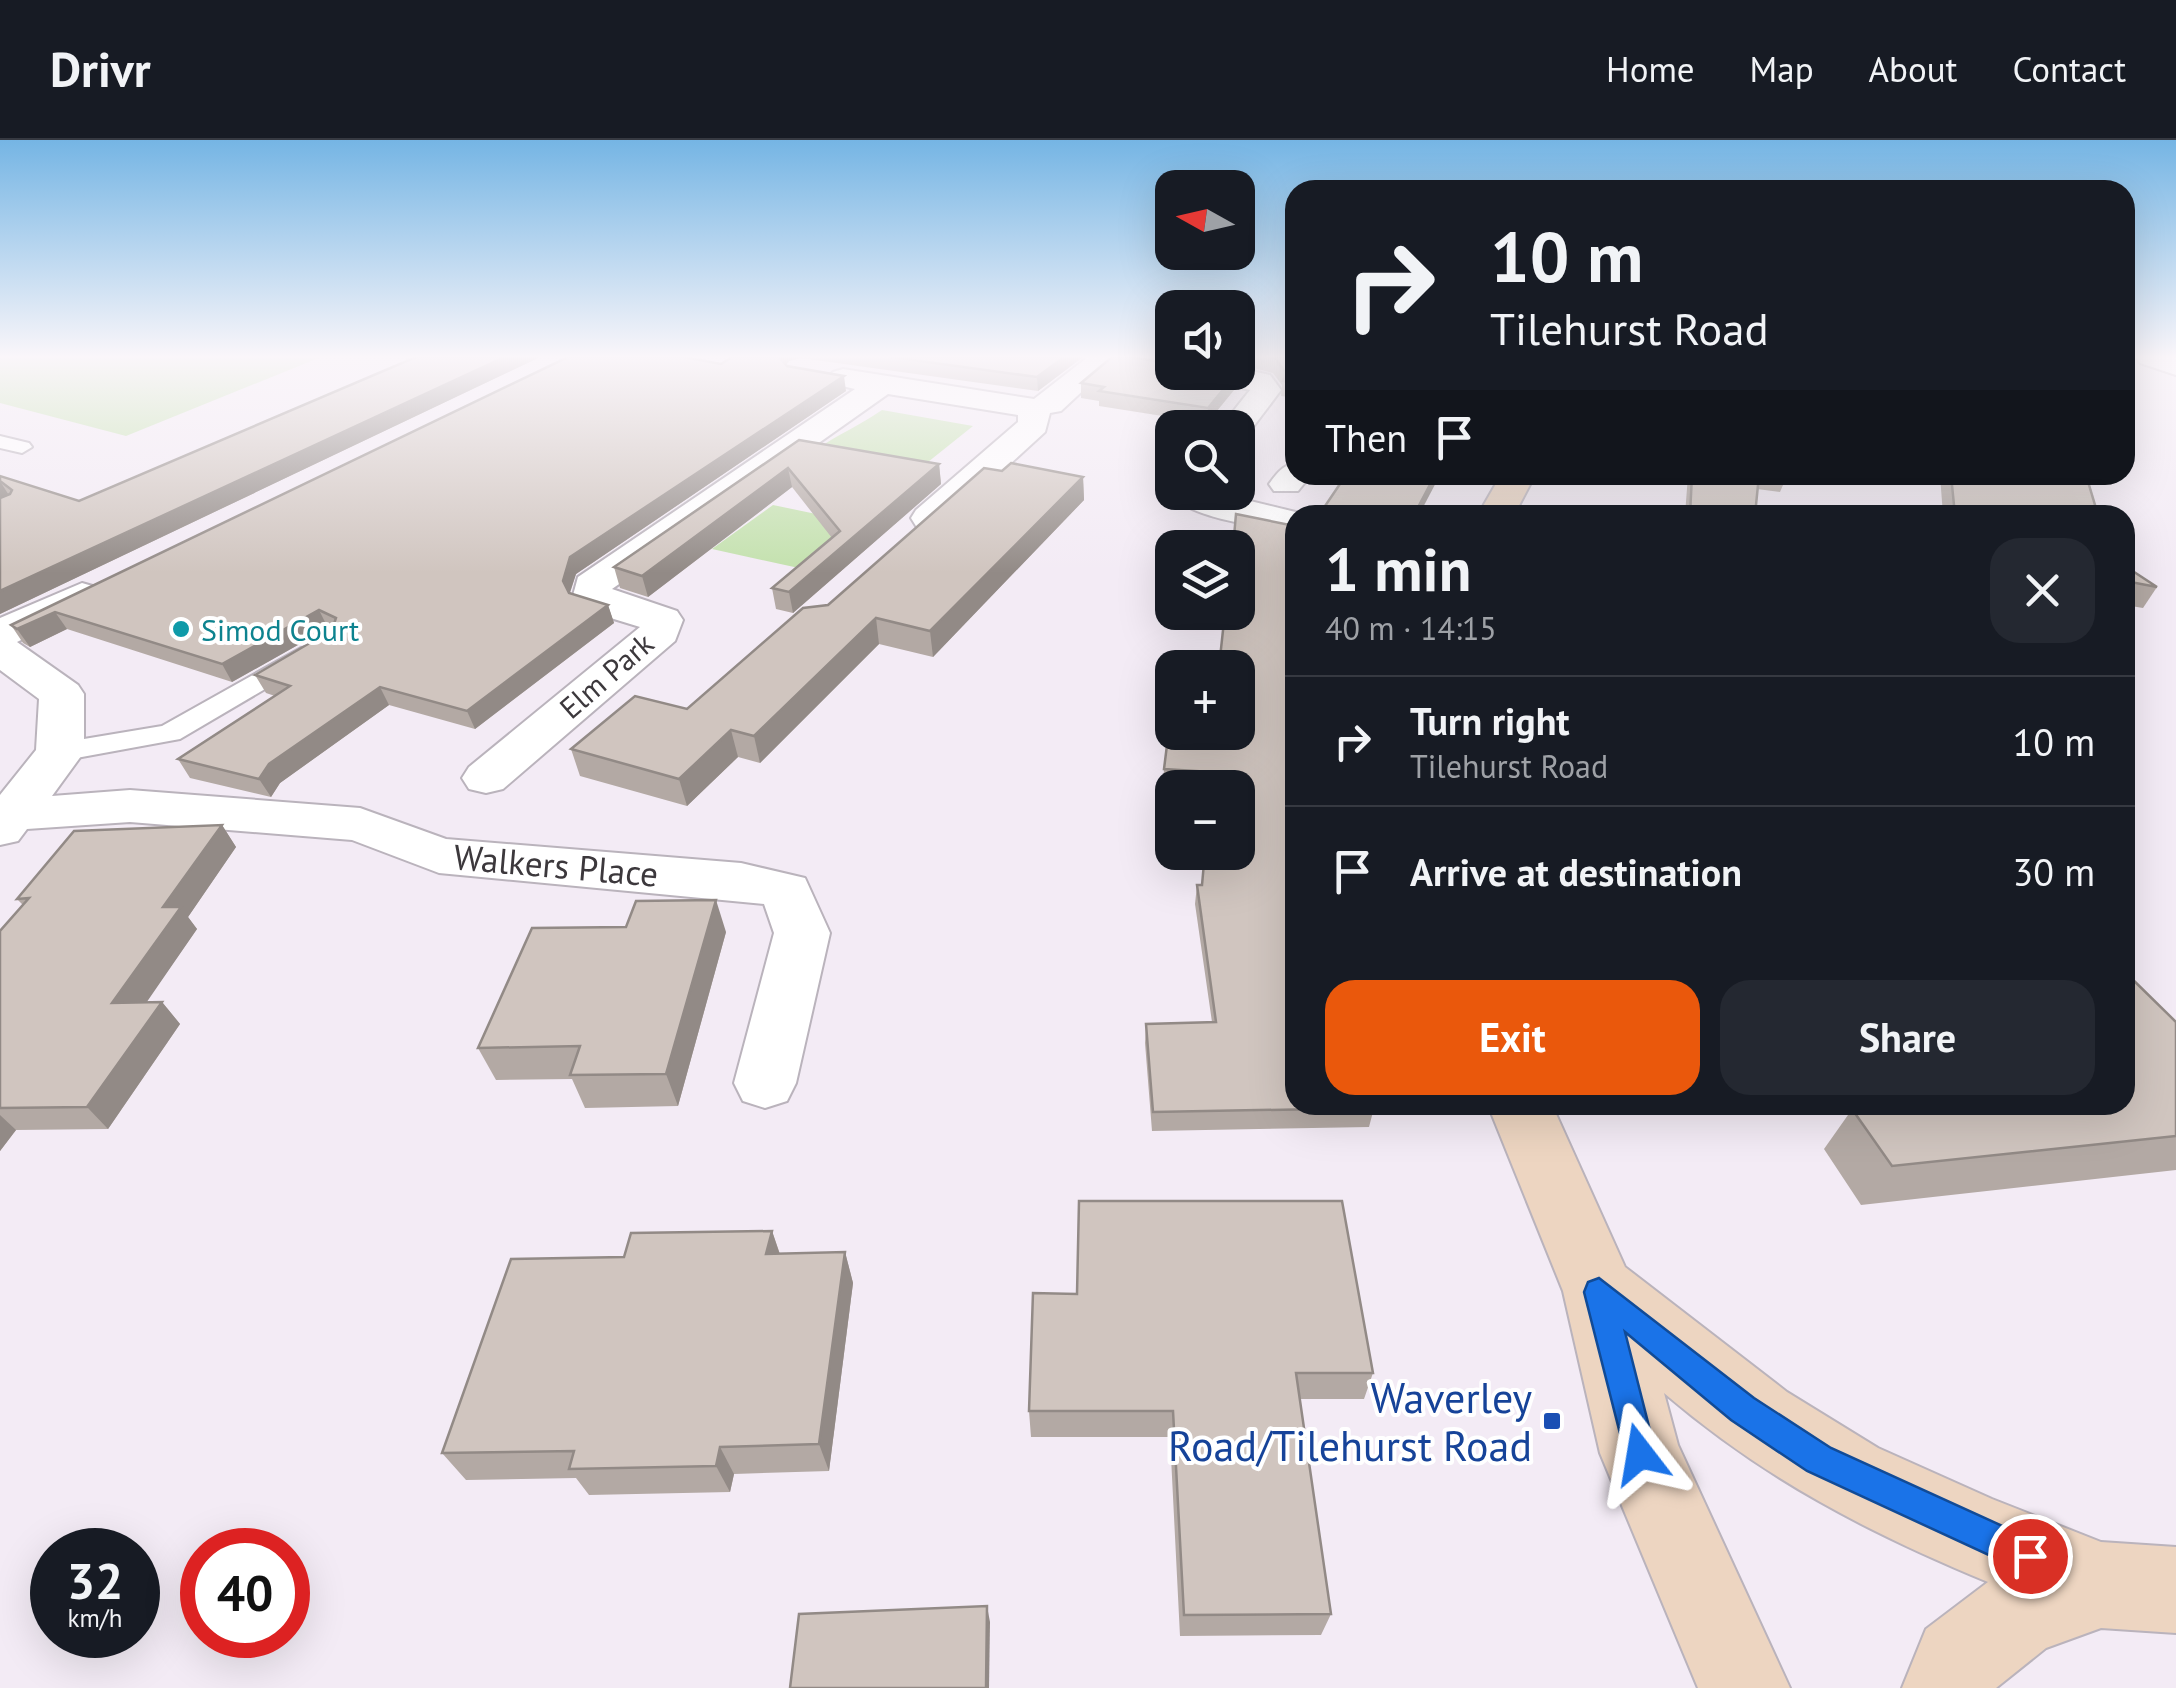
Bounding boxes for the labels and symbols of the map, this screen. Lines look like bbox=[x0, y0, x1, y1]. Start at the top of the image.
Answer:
north arrow bbox=[1155, 170, 1255, 270]
place label: Simod Court bbox=[201, 610, 359, 649]
marker: Simod Court bbox=[170, 618, 192, 640]
street label: Elm Park bbox=[551, 623, 662, 727]
street label: Walkers Place bbox=[452, 833, 660, 897]
place label: Waverley Road/Tilehurst Road bbox=[1168, 1370, 1532, 1473]
position arrow bbox=[1588, 1402, 1692, 1506]
marker: Waverley Road/Tilehurst Road bbox=[1541, 1410, 1563, 1432]
pin bbox=[1988, 1514, 2073, 1599]
speed limit sign: 40 bbox=[180, 1528, 310, 1658]

